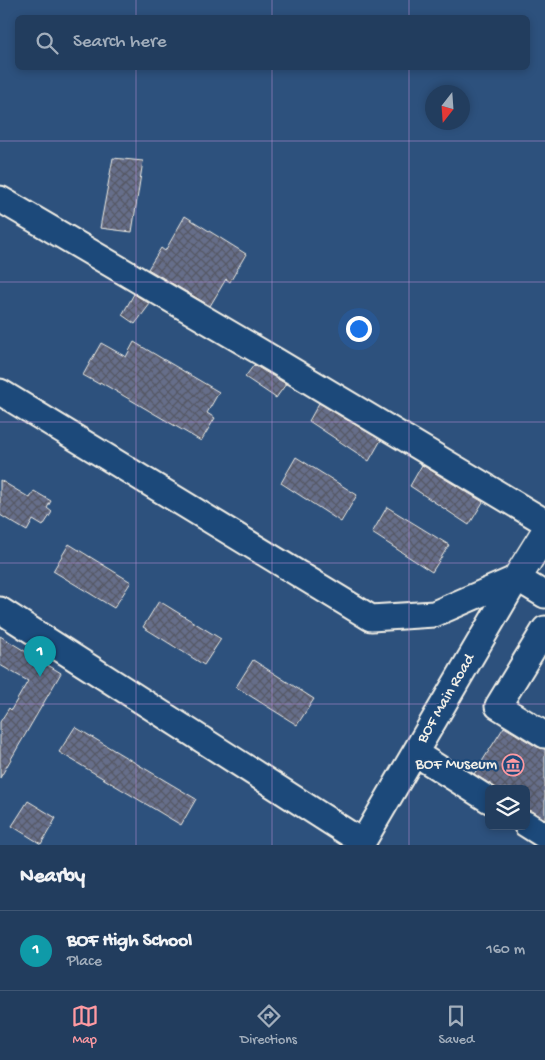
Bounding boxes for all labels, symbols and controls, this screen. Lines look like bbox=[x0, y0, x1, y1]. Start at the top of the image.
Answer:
search box bbox=[15, 15, 530, 70]
icon: search bbox=[33, 29, 61, 57]
text: Search here bbox=[73, 31, 167, 54]
north arrow bbox=[425, 85, 470, 130]
your location bbox=[346, 316, 372, 342]
pin: 1 bbox=[24, 636, 56, 677]
street label: BOF Main Road bbox=[413, 650, 481, 748]
museum icon: BOF Museum bbox=[501, 753, 525, 777]
place label: BOF Museum bbox=[415, 756, 498, 775]
map controls bbox=[485, 785, 530, 830]
button: layers bbox=[485, 785, 530, 830]
text: Nearby bbox=[20, 865, 85, 890]
text: BOF High School bbox=[67, 930, 192, 953]
text: 1 bbox=[33, 941, 39, 960]
text: 160 m bbox=[486, 941, 525, 960]
text: Place bbox=[67, 953, 102, 972]
tab: Map bbox=[71, 1002, 99, 1049]
tab: Directions bbox=[240, 1002, 297, 1049]
tab: Saved bbox=[438, 1002, 474, 1049]

